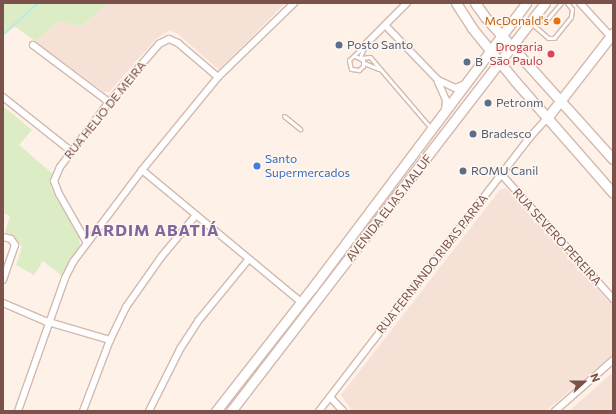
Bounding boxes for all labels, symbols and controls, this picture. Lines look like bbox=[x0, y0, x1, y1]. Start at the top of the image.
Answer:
place label: McDonald's bbox=[485, 14, 549, 28]
marker: McDonald's bbox=[552, 16, 562, 26]
place label: Posto Santo bbox=[347, 38, 413, 52]
marker: Posto Santo bbox=[334, 40, 344, 50]
place label: Drogaria São Paulo bbox=[490, 40, 543, 68]
marker: Drogaria São Paulo bbox=[546, 49, 556, 59]
place label: B bbox=[475, 55, 483, 69]
marker: B bbox=[462, 57, 472, 67]
street label: RUA HELIO DE MEIRA bbox=[61, 58, 149, 162]
place label: Petronm bbox=[496, 96, 544, 110]
marker: Petronm bbox=[483, 98, 493, 108]
place label: Bradesco bbox=[481, 127, 532, 141]
marker: Bradesco bbox=[468, 129, 478, 139]
place label: Santo Supermercados bbox=[265, 152, 350, 180]
street label: AVENIDA ELIAS MALUF bbox=[343, 152, 435, 264]
marker: Santo Supermercados bbox=[252, 161, 262, 171]
place label: ROMU Canil bbox=[471, 164, 538, 178]
marker: ROMU Canil bbox=[458, 166, 468, 176]
street label: RUA SEVERO PEREIRA bbox=[510, 185, 604, 289]
street label: RUA FERNANDO RIBAS PARRA bbox=[373, 192, 491, 336]
district label: JARDIM ABATIÁ bbox=[85, 220, 219, 240]
north arrow bbox=[564, 362, 604, 402]
text: N bbox=[588, 371, 603, 384]

